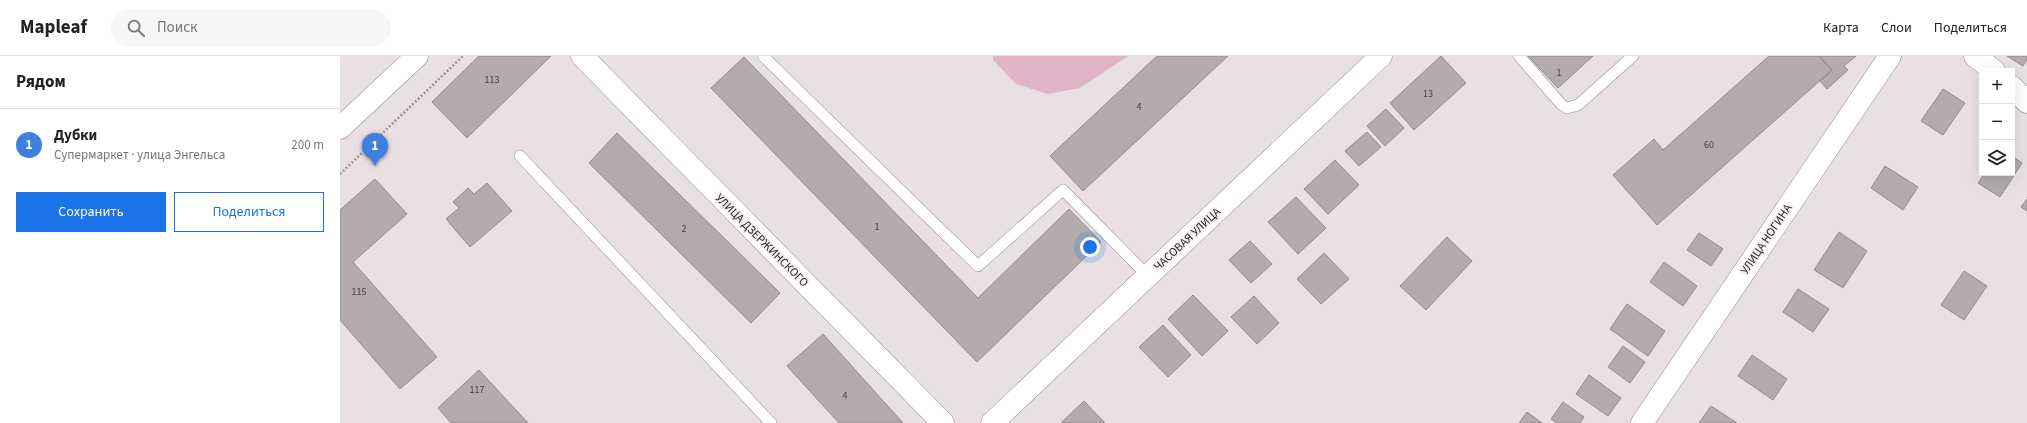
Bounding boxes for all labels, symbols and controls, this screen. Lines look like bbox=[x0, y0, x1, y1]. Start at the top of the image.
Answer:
search box bbox=[111, 10, 391, 46]
text: Mapleaf bbox=[20, 14, 87, 41]
icon: search bbox=[125, 17, 147, 39]
text: Поиск bbox=[157, 17, 197, 38]
text: Карта bbox=[1823, 18, 1859, 38]
text: Слои bbox=[1881, 18, 1912, 38]
text: Поделиться bbox=[1934, 18, 2007, 38]
house number: 1 bbox=[1557, 66, 1562, 80]
map controls bbox=[1979, 68, 2015, 176]
button: + bbox=[1979, 68, 2015, 104]
text: Рядом bbox=[16, 70, 66, 94]
house number: 113 bbox=[485, 73, 499, 87]
house number: 13 bbox=[1423, 87, 1433, 101]
house number: 4 bbox=[1137, 100, 1142, 114]
button: − bbox=[1979, 104, 2015, 140]
text: Дубки bbox=[54, 125, 97, 146]
pin: 1 bbox=[362, 133, 388, 166]
text: 1 bbox=[26, 136, 32, 154]
text: 200 m bbox=[291, 136, 324, 154]
house number: 60 bbox=[1704, 138, 1714, 152]
button: layers bbox=[1979, 140, 2015, 176]
text: Супермаркет · улица Энгельса bbox=[54, 146, 225, 164]
street label: УЛИЦА ДЗЕРЖИНСКОГО bbox=[711, 190, 812, 291]
button: Сохранить bbox=[16, 192, 166, 232]
button: Поделиться bbox=[174, 192, 324, 232]
street label: УЛИЦА НОГИНА bbox=[1737, 200, 1797, 278]
street label: ЧАСОВАЯ УЛИЦА bbox=[1150, 203, 1225, 275]
house number: 1 bbox=[875, 220, 880, 234]
house number: 2 bbox=[682, 222, 687, 236]
your location bbox=[1080, 237, 1100, 257]
house number: 115 bbox=[352, 285, 366, 299]
house number: 117 bbox=[470, 383, 484, 397]
house number: 4 bbox=[843, 389, 848, 403]

